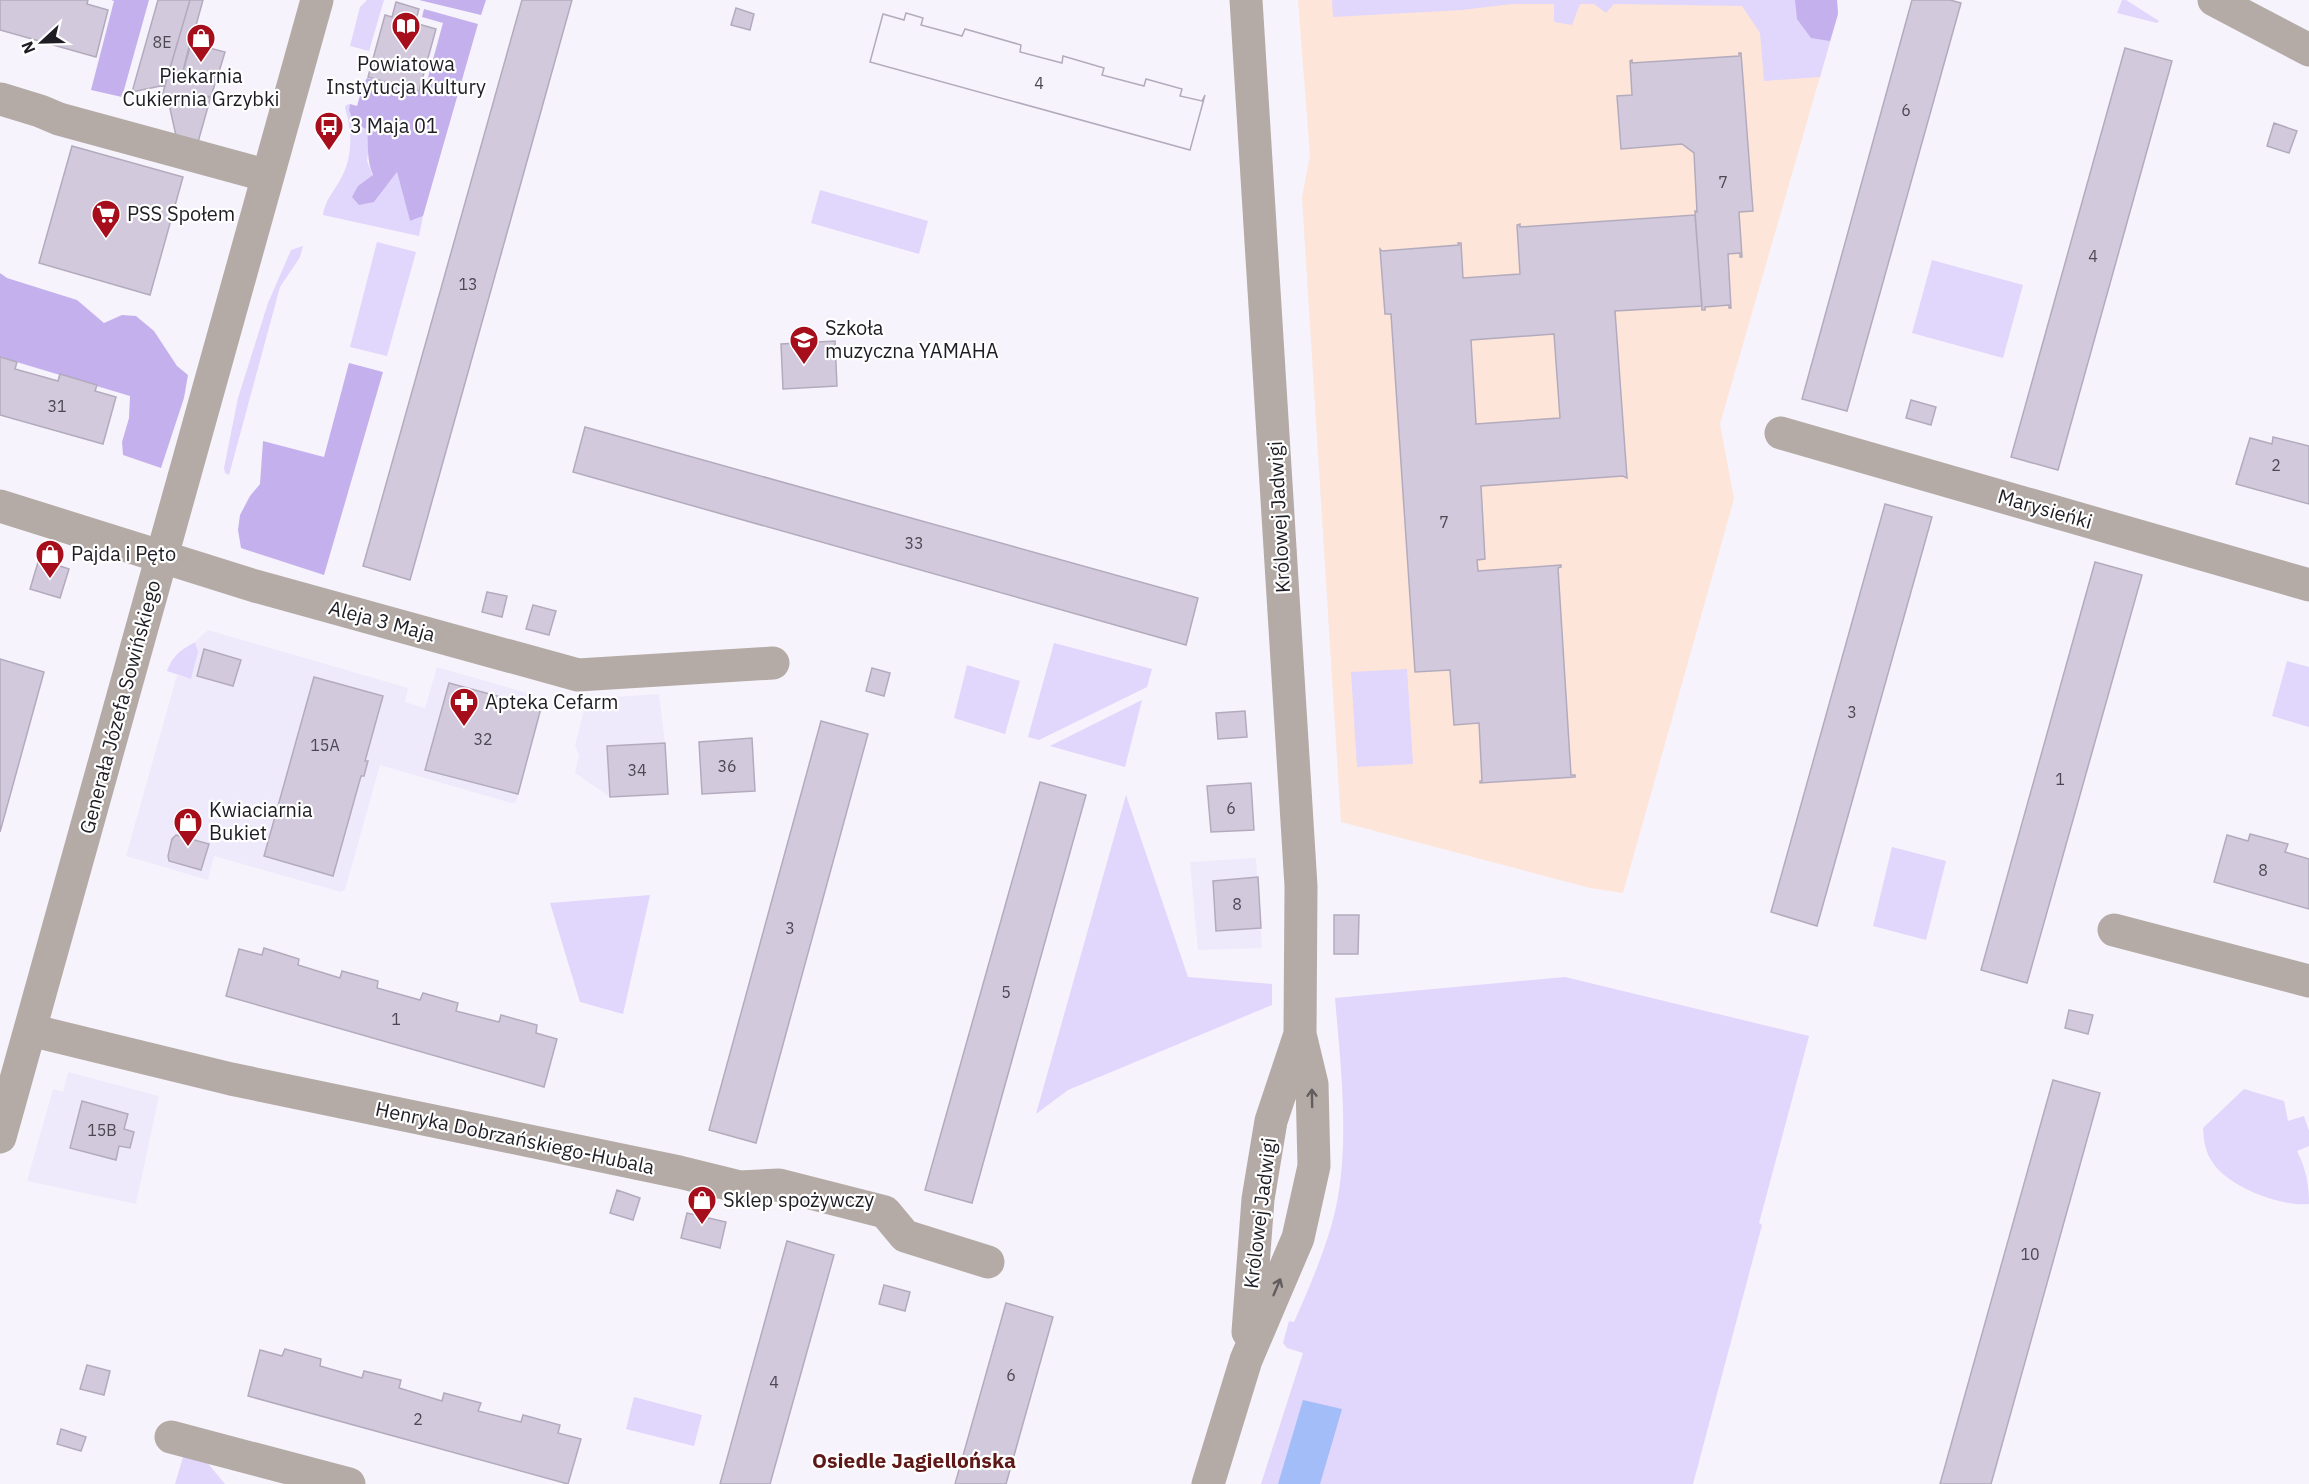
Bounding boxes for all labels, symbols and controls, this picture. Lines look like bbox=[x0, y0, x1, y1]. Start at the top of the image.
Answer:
library icon: Powiatowa Instytucja Kultury bbox=[390, 10, 422, 52]
north arrow bbox=[12, 12, 72, 72]
shop icon: Piekarnia Cukiernia Grzybki bbox=[185, 22, 217, 64]
house number: 8E bbox=[153, 32, 171, 52]
text: N bbox=[17, 38, 40, 57]
place label: Powiatowa Instytucja Kultury bbox=[326, 50, 486, 100]
place label: Piekarnia Cukiernia Grzybki bbox=[122, 62, 280, 112]
house number: 4 bbox=[1034, 73, 1044, 93]
house number: 6 bbox=[1901, 100, 1911, 120]
bus stop icon: 3 Maja 01 bbox=[313, 110, 345, 152]
place label: 3 Maja 01 bbox=[350, 112, 438, 139]
house number: 7 bbox=[1718, 172, 1728, 192]
supermarket icon: PSS Społem bbox=[90, 198, 122, 240]
place label: PSS Społem bbox=[127, 200, 235, 227]
house number: 4 bbox=[2088, 246, 2098, 266]
house number: 13 bbox=[458, 274, 478, 294]
place label: Szkoła muzyczna YAMAHA bbox=[825, 314, 999, 364]
school or university icon: Szkoła muzyczna YAMAHA bbox=[788, 324, 820, 366]
house number: 31 bbox=[47, 396, 67, 416]
street label: Królowej Jadwigi bbox=[1261, 441, 1296, 594]
house number: 2 bbox=[2271, 455, 2281, 475]
street label: Marysieńki bbox=[1995, 482, 2095, 535]
house number: 7 bbox=[1439, 512, 1449, 532]
house number: 33 bbox=[904, 533, 924, 553]
shop icon: Pajda i Pęto bbox=[34, 538, 66, 580]
place label: Pajda i Pęto bbox=[71, 540, 176, 567]
street label: Generała Józefa Sowińskiego bbox=[73, 577, 166, 837]
street label: Aleja 3 Maja bbox=[326, 593, 439, 648]
pharmacy icon: Apteka Cefarm bbox=[448, 686, 480, 728]
place label: Apteka Cefarm bbox=[485, 688, 618, 715]
house number: 3 bbox=[1847, 702, 1857, 722]
house number: 32 bbox=[473, 729, 493, 749]
house number: 15A bbox=[310, 735, 340, 755]
house number: 36 bbox=[717, 756, 737, 776]
house number: 34 bbox=[627, 760, 647, 780]
house number: 1 bbox=[2055, 769, 2065, 789]
place label: Kwiaciarnia Bukiet bbox=[209, 796, 313, 846]
house number: 6 bbox=[1226, 798, 1236, 818]
shop icon: Kwiaciarnia Bukiet bbox=[172, 806, 204, 848]
house number: 8 bbox=[2258, 860, 2268, 880]
house number: 8 bbox=[1232, 894, 1242, 914]
house number: 3 bbox=[785, 918, 795, 938]
house number: 5 bbox=[1001, 982, 1011, 1002]
house number: 1 bbox=[391, 1009, 401, 1029]
one-way arrow bbox=[1306, 1088, 1318, 1108]
street label: Henryka Dobrzańskiego-Hubala bbox=[373, 1095, 657, 1180]
house number: 15B bbox=[87, 1120, 117, 1140]
street label: Królowej Jadwigi bbox=[1237, 1136, 1282, 1290]
shop icon: Sklep spożywczy bbox=[686, 1184, 718, 1226]
place label: Sklep spożywczy bbox=[723, 1186, 874, 1213]
house number: 10 bbox=[2020, 1244, 2040, 1264]
one-way arrow bbox=[1272, 1278, 1283, 1296]
house number: 6 bbox=[1006, 1365, 1016, 1385]
house number: 4 bbox=[769, 1372, 779, 1392]
house number: 2 bbox=[413, 1409, 423, 1429]
district label: Osiedle Jagiellońska bbox=[812, 1446, 1016, 1474]

